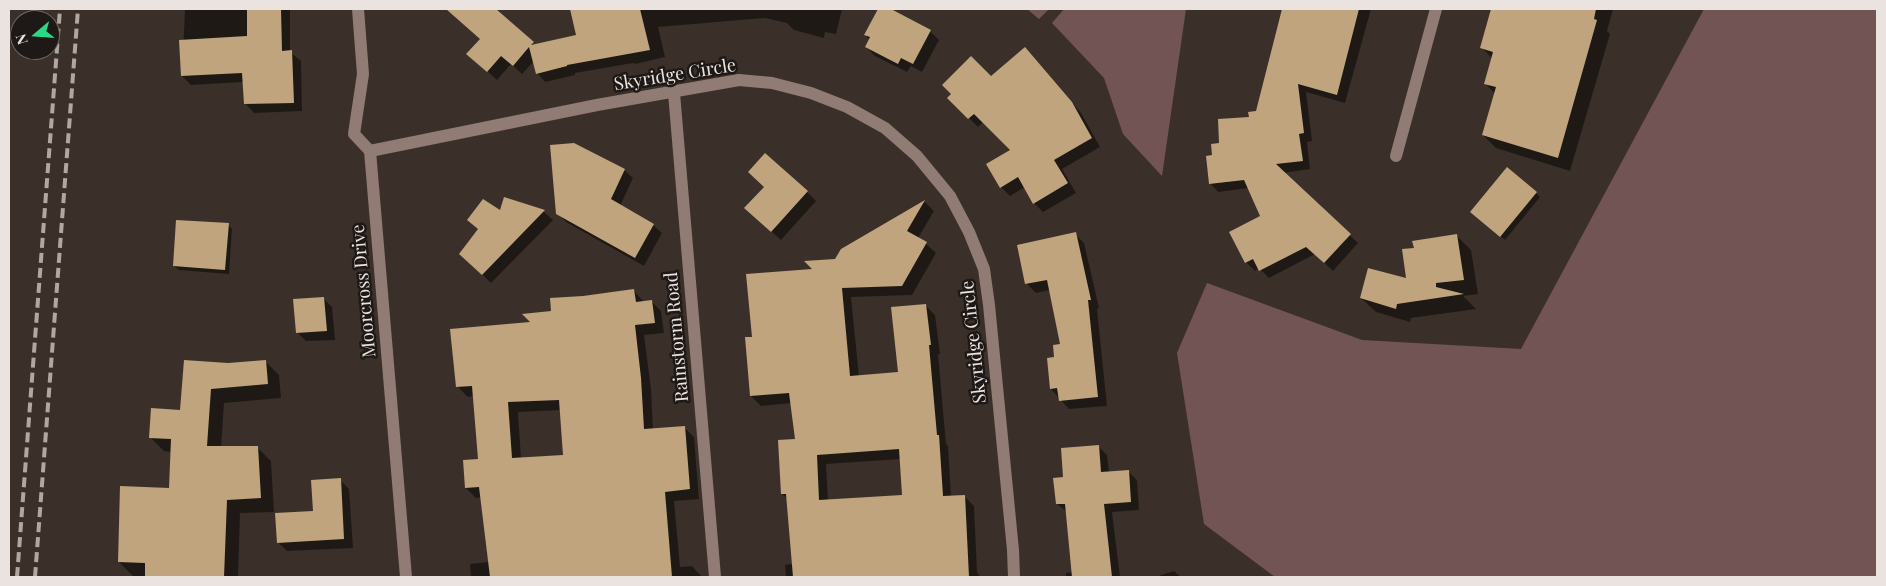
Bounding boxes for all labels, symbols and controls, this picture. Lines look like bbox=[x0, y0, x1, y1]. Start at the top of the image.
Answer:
north arrow bbox=[10, 10, 60, 60]
text: N bbox=[11, 32, 32, 47]
street label: Skyridge Circle bbox=[612, 55, 738, 95]
street label: Moorcross Drive bbox=[347, 224, 381, 358]
street label: Rainstorm Road bbox=[661, 271, 693, 403]
street label: Skyridge Circle bbox=[957, 279, 991, 405]

